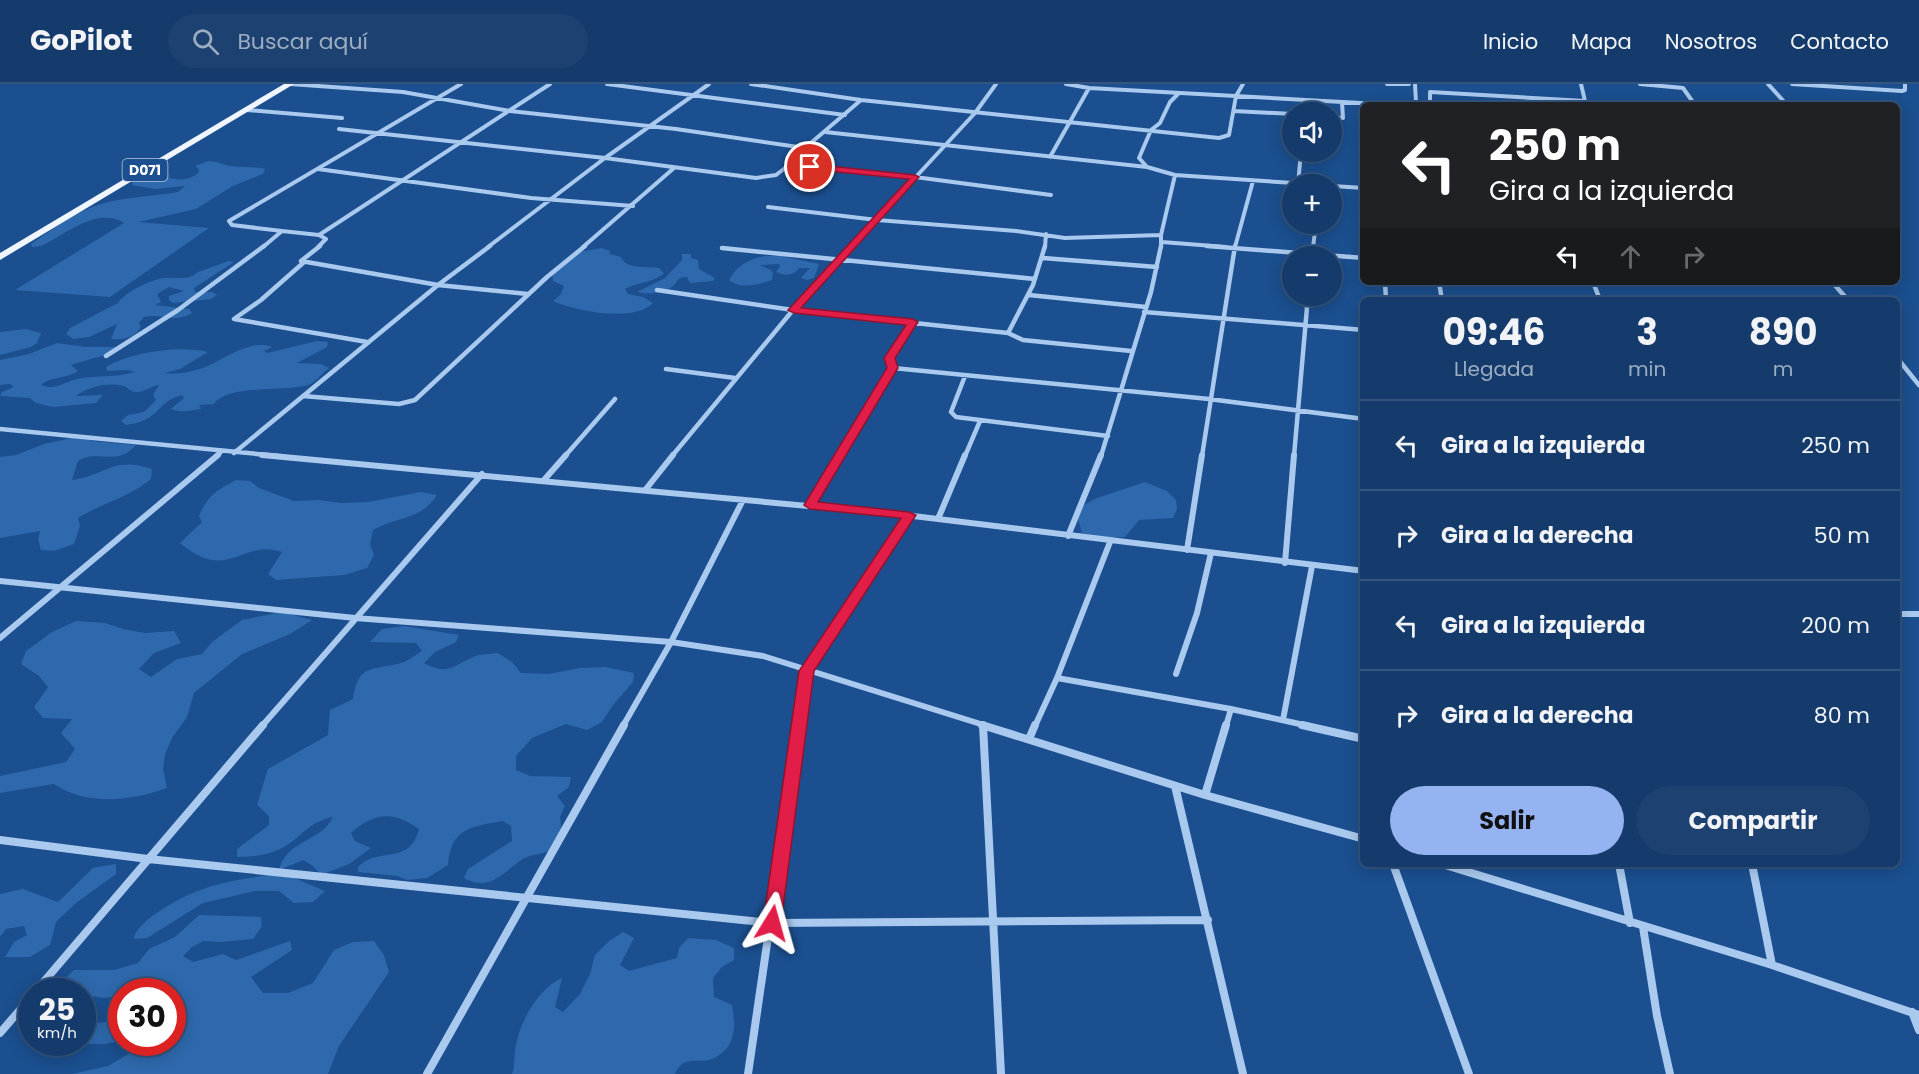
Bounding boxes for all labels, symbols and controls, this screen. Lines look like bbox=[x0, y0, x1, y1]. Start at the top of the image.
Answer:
search box bbox=[168, 14, 588, 68]
text: GoPilot bbox=[30, 21, 132, 60]
icon: search bbox=[189, 25, 222, 58]
text: Buscar aquí bbox=[237, 26, 368, 57]
text: Inicio bbox=[1483, 27, 1538, 56]
text: Mapa bbox=[1571, 27, 1632, 56]
text: Nosotros bbox=[1665, 27, 1757, 56]
text: Contacto bbox=[1790, 27, 1889, 56]
map controls bbox=[1282, 102, 1342, 306]
button: sound bbox=[1282, 102, 1342, 162]
text: 250 m bbox=[1489, 116, 1621, 175]
icon: left bbox=[1390, 126, 1468, 204]
pin bbox=[784, 141, 835, 192]
icon: arrive bbox=[793, 150, 826, 183]
road number: D071 bbox=[122, 159, 168, 181]
text: Gira a la izquierda bbox=[1489, 172, 1734, 209]
button: + bbox=[1282, 174, 1342, 234]
icon: left bbox=[1551, 240, 1584, 273]
icon: ahead bbox=[1614, 240, 1647, 273]
icon: right bbox=[1677, 240, 1710, 273]
button: − bbox=[1282, 246, 1342, 306]
text: 09:46 bbox=[1442, 307, 1546, 358]
text: 3 bbox=[1636, 307, 1658, 358]
text: 890 bbox=[1749, 307, 1818, 358]
text: Llegada bbox=[1454, 355, 1534, 383]
text: min bbox=[1628, 355, 1666, 383]
text: m bbox=[1773, 355, 1793, 383]
icon: left bbox=[1390, 429, 1423, 462]
text: Gira a la izquierda bbox=[1441, 430, 1645, 461]
text: 250 m bbox=[1801, 430, 1870, 461]
icon: right bbox=[1390, 519, 1423, 552]
text: Gira a la derecha bbox=[1441, 520, 1634, 551]
text: 50 m bbox=[1814, 520, 1870, 551]
icon: left bbox=[1390, 609, 1423, 642]
text: Gira a la izquierda bbox=[1441, 610, 1645, 641]
text: 200 m bbox=[1801, 610, 1870, 641]
icon: right bbox=[1390, 699, 1423, 732]
text: Gira a la derecha bbox=[1441, 700, 1634, 731]
text: 80 m bbox=[1814, 700, 1870, 731]
button: Salir bbox=[1390, 786, 1624, 855]
button: Compartir bbox=[1636, 786, 1870, 855]
position arrow bbox=[740, 891, 804, 955]
speed limit sign: 30 bbox=[108, 978, 186, 1056]
text: 25 bbox=[39, 988, 75, 1031]
text: km/h bbox=[37, 1022, 77, 1043]

